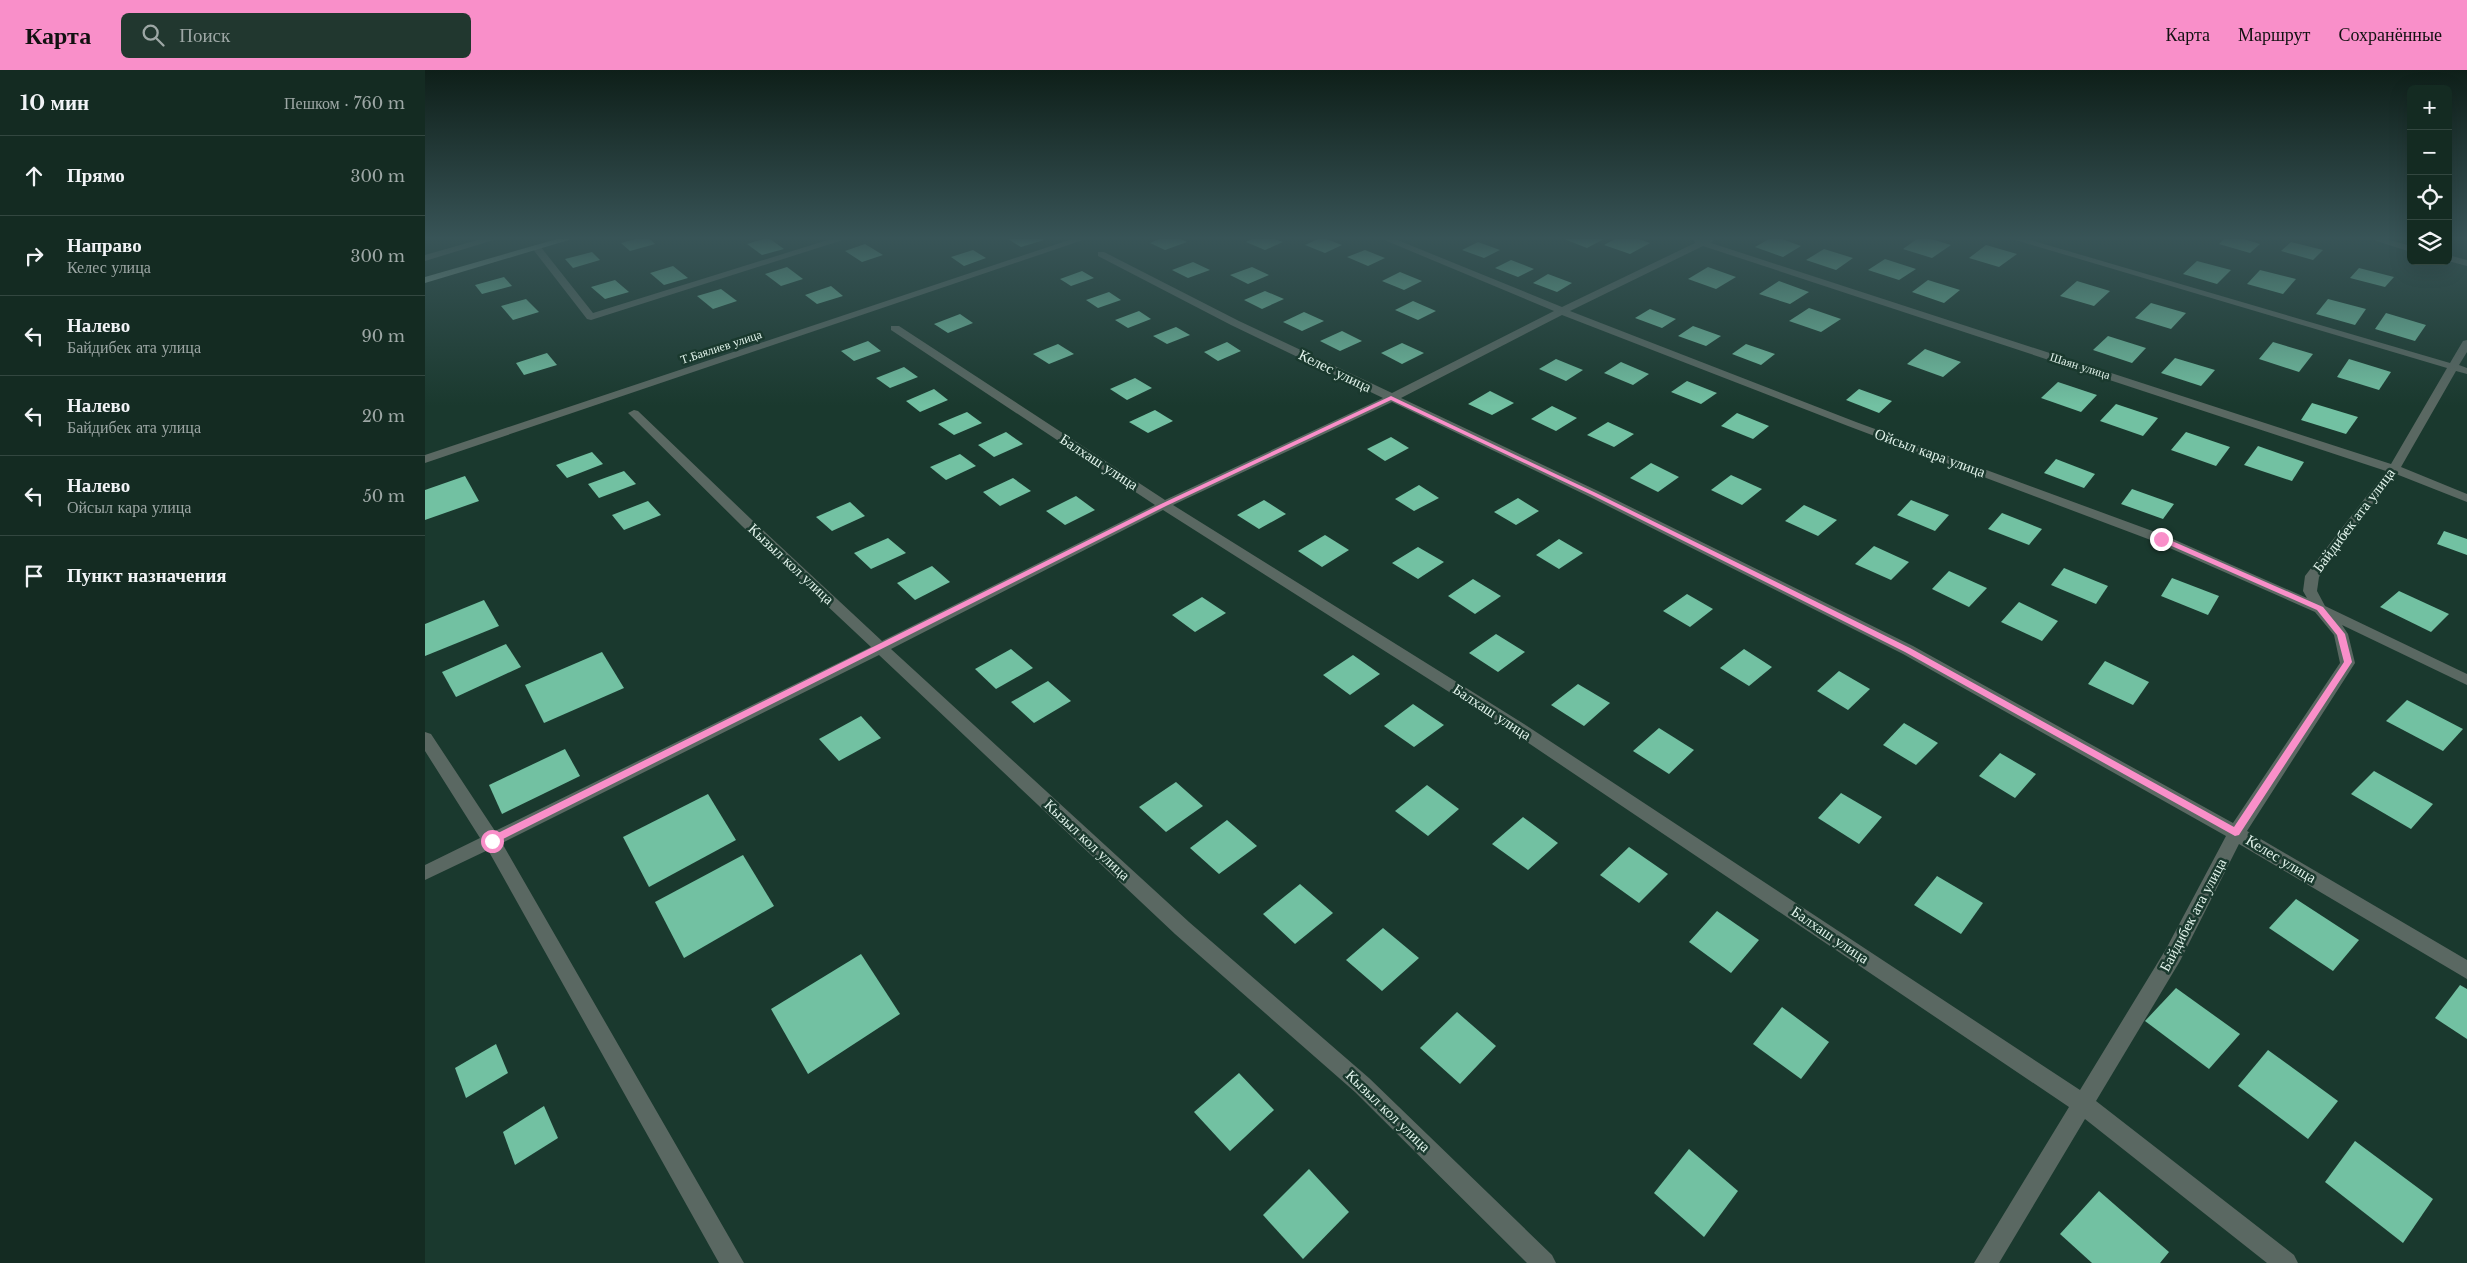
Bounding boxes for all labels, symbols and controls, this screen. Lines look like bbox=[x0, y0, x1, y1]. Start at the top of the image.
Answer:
search box bbox=[121, 13, 471, 58]
text: Карта bbox=[25, 21, 91, 50]
icon: search bbox=[139, 21, 167, 49]
text: Поиск bbox=[179, 24, 230, 47]
text: Карта bbox=[2165, 24, 2210, 46]
text: Маршрут bbox=[2238, 24, 2310, 46]
text: Сохранённые bbox=[2338, 24, 2442, 46]
map controls bbox=[2407, 85, 2452, 265]
button: + bbox=[2407, 85, 2452, 130]
text: 10 мин bbox=[20, 90, 89, 116]
text: Пешком · 760 m bbox=[284, 93, 405, 113]
button: − bbox=[2407, 130, 2452, 175]
icon: ahead bbox=[20, 162, 48, 190]
text: Прямо bbox=[67, 164, 125, 187]
text: 300 m bbox=[351, 166, 405, 186]
button: locate bbox=[2407, 175, 2452, 220]
button: layers bbox=[2407, 220, 2452, 265]
text: Направо bbox=[67, 234, 142, 257]
icon: right bbox=[20, 242, 48, 270]
text: 300 m bbox=[351, 246, 405, 266]
text: Келес улица bbox=[67, 257, 151, 277]
text: Налево bbox=[67, 314, 130, 337]
icon: left bbox=[20, 322, 48, 350]
text: 90 m bbox=[362, 326, 405, 346]
street label: Т.Баялиев улица bbox=[678, 326, 764, 367]
text: Байдибек ата улица bbox=[67, 337, 201, 357]
street label: Келес улица bbox=[1296, 345, 1375, 396]
street label: Шаян улица bbox=[2048, 349, 2113, 383]
text: Налево bbox=[67, 394, 130, 417]
icon: left bbox=[20, 402, 48, 430]
text: 20 m bbox=[362, 406, 405, 426]
text: Байдибек ата улица bbox=[67, 417, 201, 437]
street label: Ойсыл кара улица bbox=[1872, 424, 1989, 482]
street label: Балхаш улица bbox=[1056, 429, 1142, 494]
street label: Байдибек ата улица bbox=[2308, 464, 2399, 576]
text: Налево bbox=[67, 474, 130, 497]
icon: left bbox=[20, 482, 48, 510]
text: 50 m bbox=[363, 486, 405, 506]
text: Ойсыл кара улица bbox=[67, 497, 191, 517]
street label: Кызыл кол улица bbox=[744, 519, 838, 609]
route end bbox=[2150, 528, 2173, 551]
icon: arrive bbox=[20, 562, 48, 590]
text: Пункт назначения bbox=[67, 564, 227, 587]
street label: Балхаш улица bbox=[1449, 679, 1535, 744]
street label: Кызыл кол улица bbox=[1040, 795, 1134, 885]
route start bbox=[481, 830, 504, 853]
street label: Келес улица bbox=[2243, 830, 2320, 887]
street label: Байдибек ата улица bbox=[2155, 855, 2231, 975]
street label: Балхаш улица bbox=[1788, 902, 1873, 968]
street label: Кызыл кол улица bbox=[1342, 1065, 1435, 1156]

